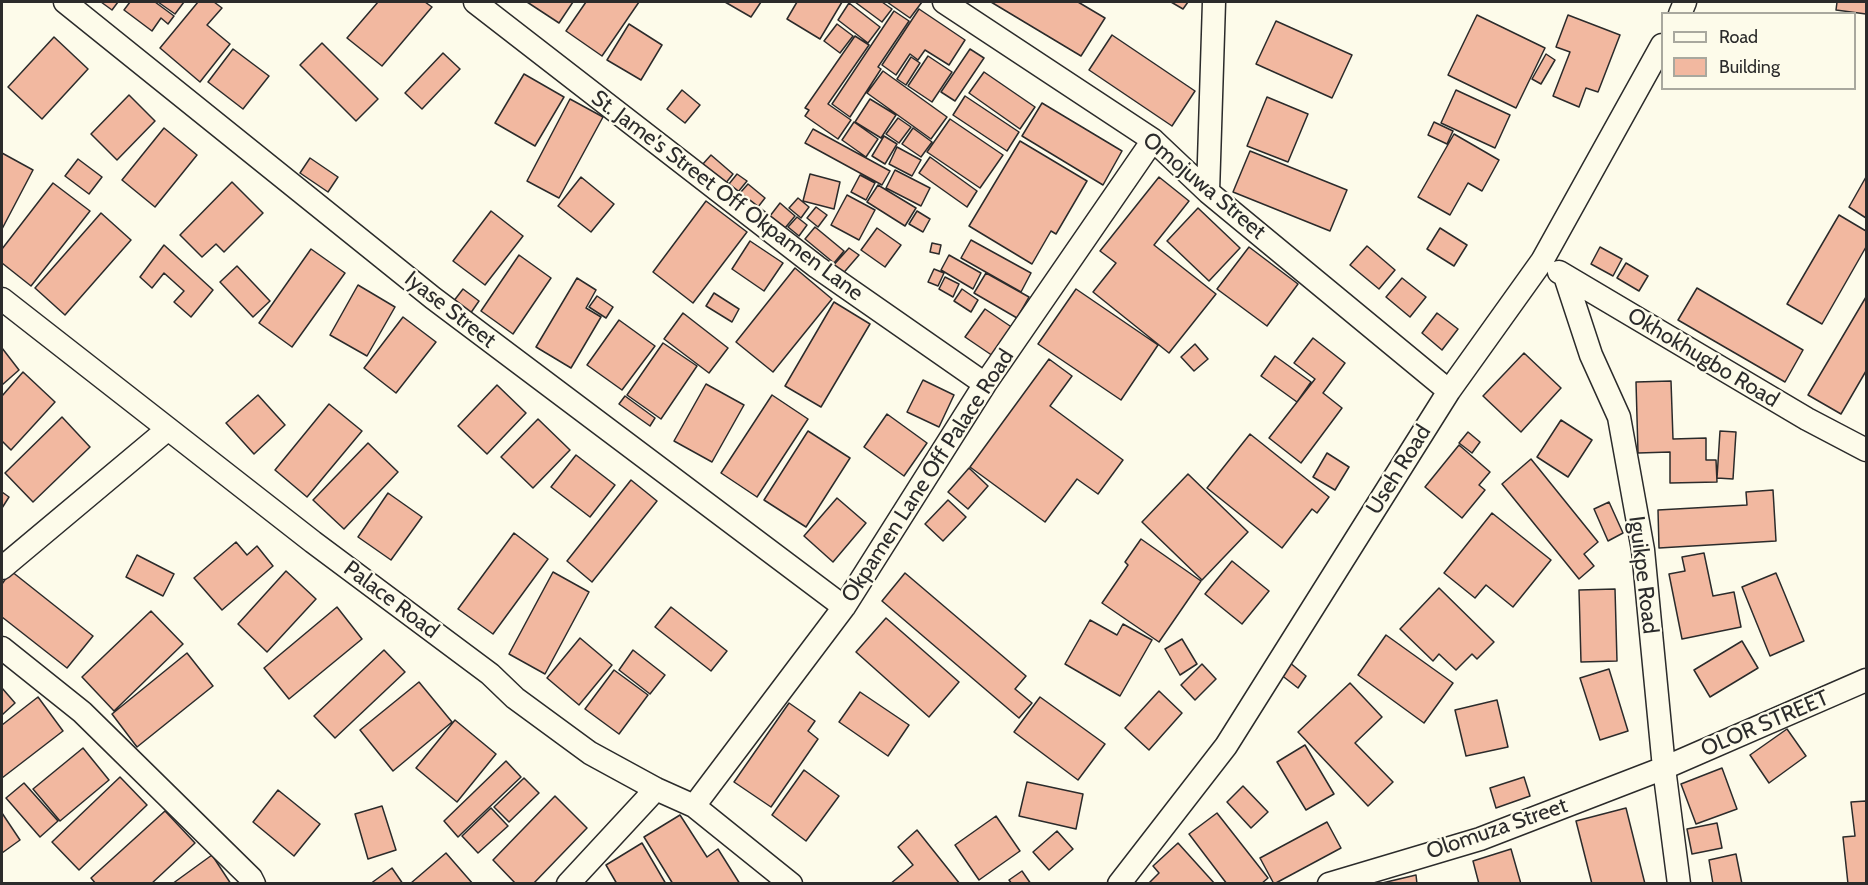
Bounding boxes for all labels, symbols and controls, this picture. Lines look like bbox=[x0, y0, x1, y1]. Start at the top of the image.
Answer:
legend bbox=[1661, 12, 1856, 90]
text: Road bbox=[1719, 26, 1758, 48]
text: Building bbox=[1719, 56, 1780, 78]
street label: St. Jame's Street Off Okpamen Lane bbox=[586, 85, 868, 307]
street label: Omojuwa Street bbox=[1137, 127, 1271, 245]
street label: Iyase Street bbox=[399, 266, 501, 354]
street label: Okhokhugbo Road bbox=[1623, 302, 1783, 414]
street label: Okpamen Lane Off Palace Road bbox=[836, 345, 1020, 607]
street label: Useh Road bbox=[1361, 420, 1437, 520]
street label: Iguikpe Road bbox=[1623, 515, 1663, 635]
street label: Palace Road bbox=[338, 556, 444, 644]
street label: OLOR STREET bbox=[1697, 685, 1833, 763]
street label: Olomuza Street bbox=[1423, 793, 1571, 865]

